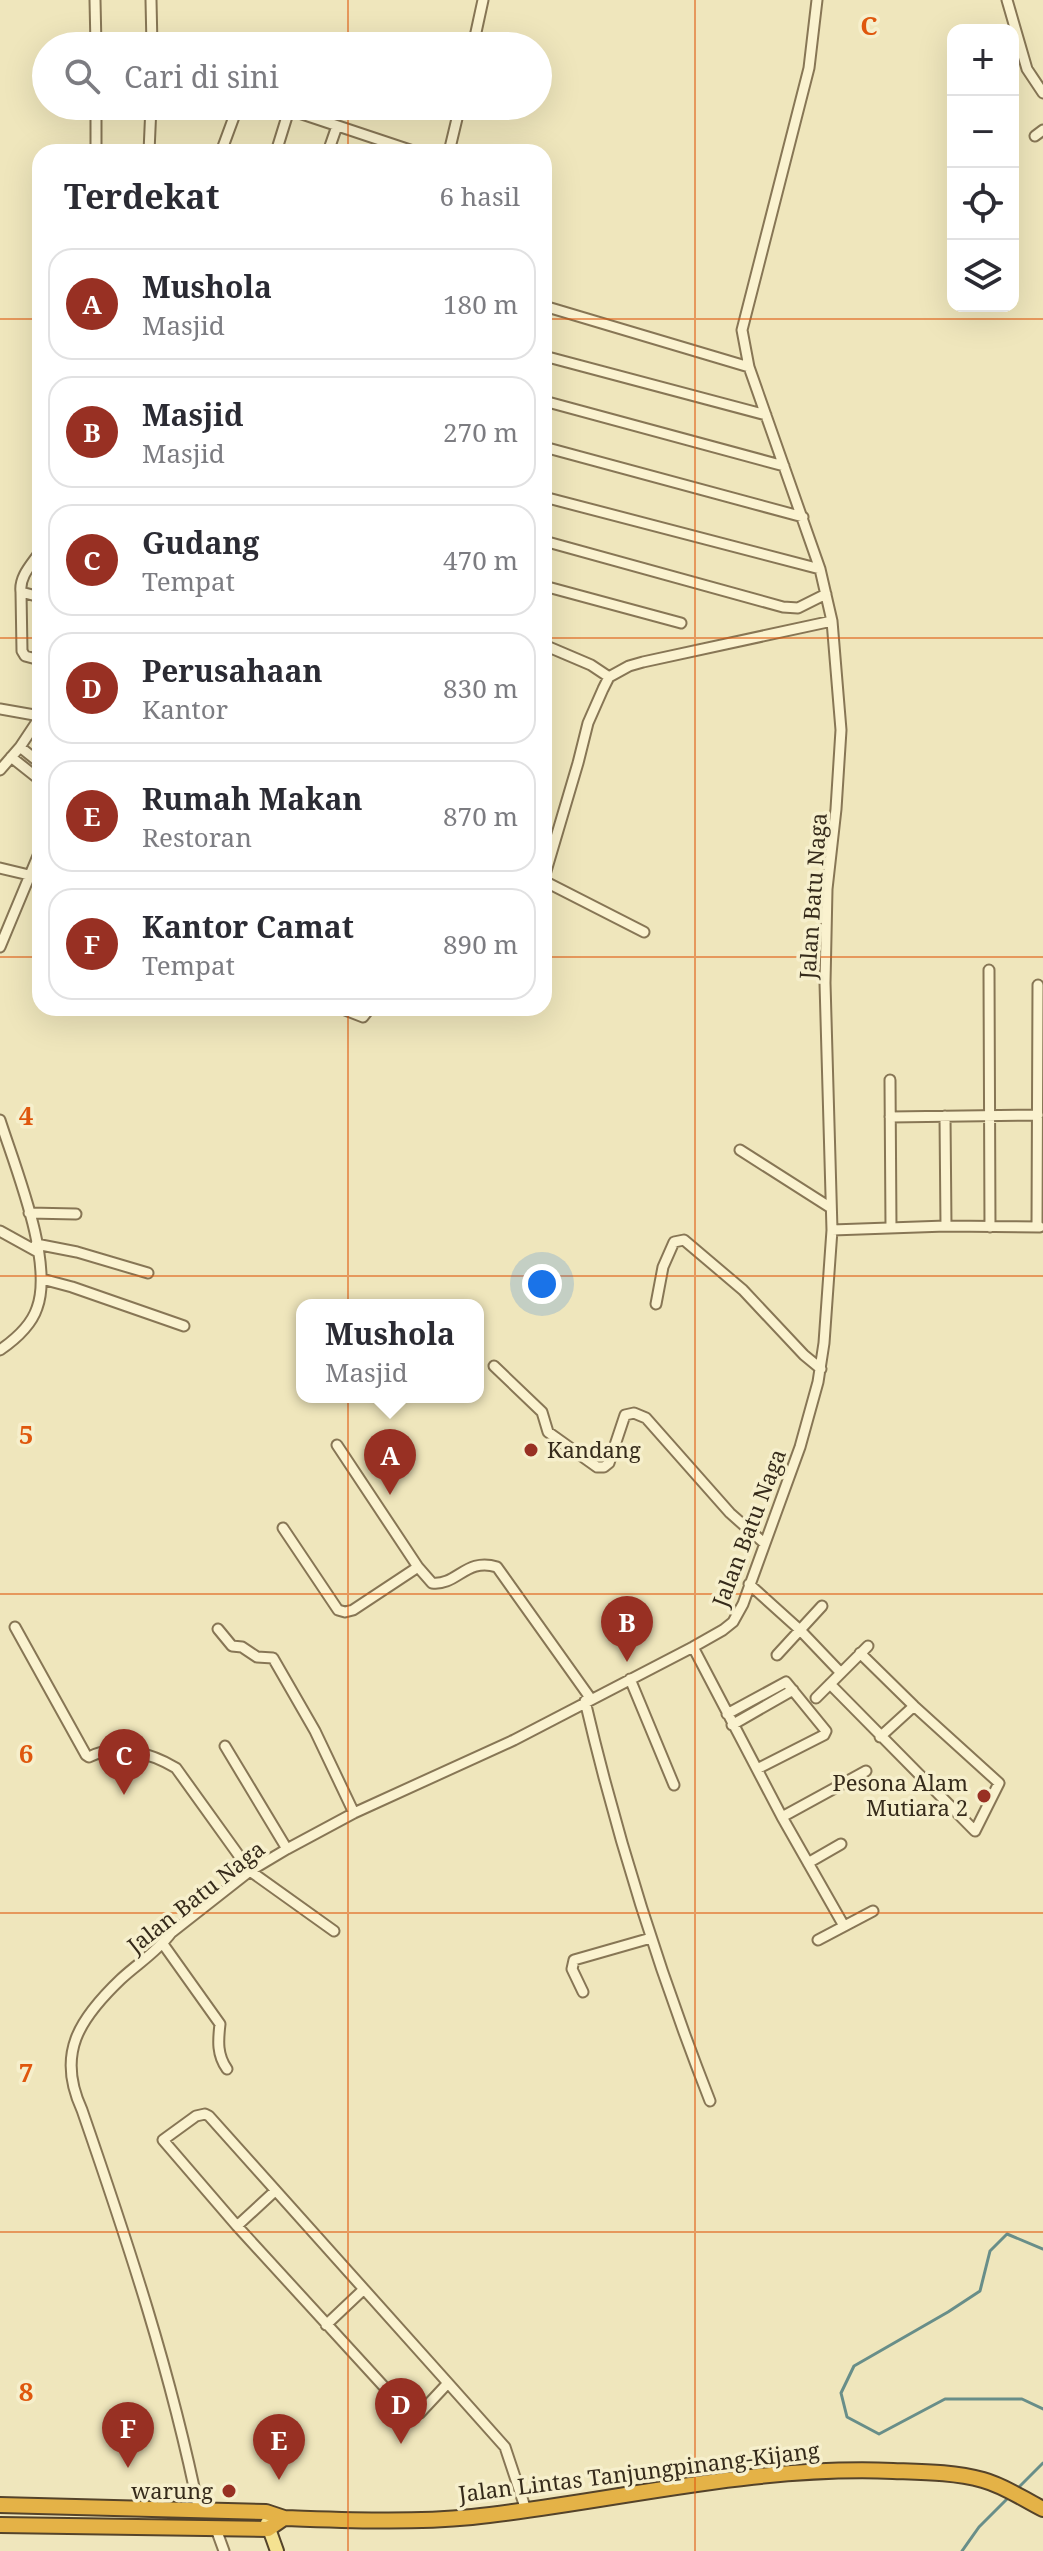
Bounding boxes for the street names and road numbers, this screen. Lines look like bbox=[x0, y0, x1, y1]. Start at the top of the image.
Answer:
street label: Jalan Batu Naga bbox=[791, 812, 833, 981]
street label: Jalan Batu Naga bbox=[704, 1444, 792, 1612]
street label: Jalan Batu Naga bbox=[120, 1833, 270, 1960]
street label: Jalan Lintas Tanjungpinang-Kijang bbox=[456, 2434, 821, 2508]

